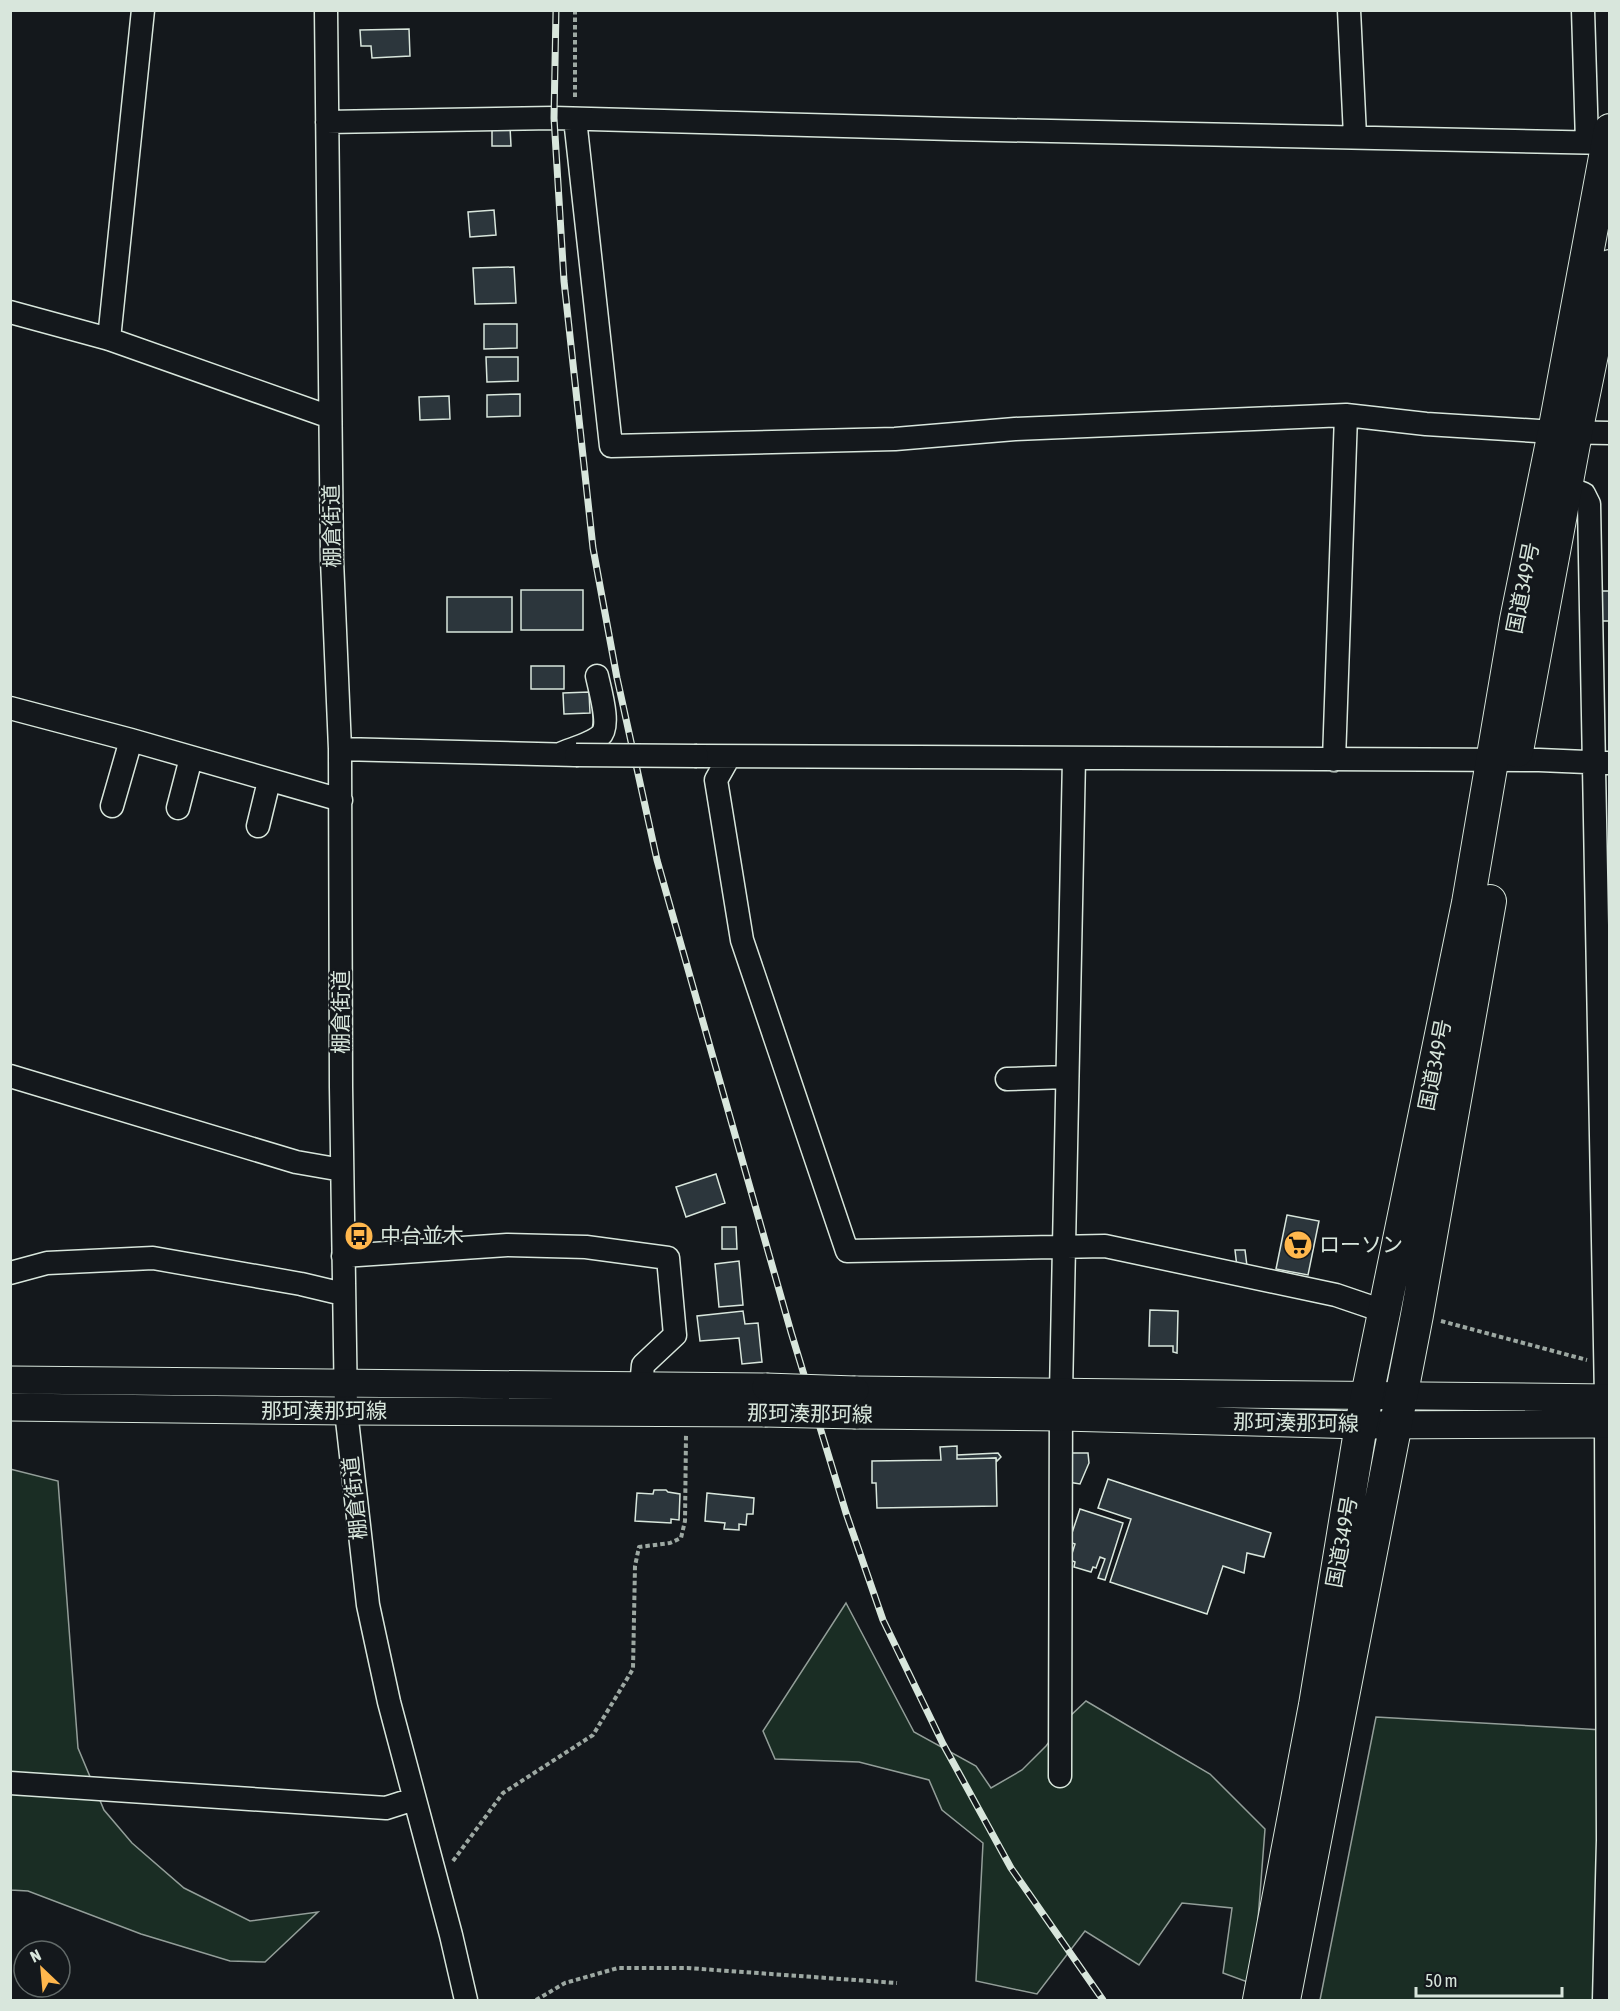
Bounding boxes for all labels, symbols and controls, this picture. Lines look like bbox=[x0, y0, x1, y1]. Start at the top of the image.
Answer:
street label: 棚倉街道 bbox=[318, 484, 344, 568]
street label: 国道349号 bbox=[1501, 540, 1543, 636]
street label: 棚倉街道 bbox=[328, 970, 352, 1054]
street label: 国道349号 bbox=[1413, 1017, 1455, 1113]
bus stop icon: 中台並木 bbox=[343, 1220, 375, 1252]
place label: 中台並木 bbox=[380, 1223, 464, 1247]
supermarket icon: ローソン bbox=[1282, 1229, 1314, 1261]
place label: ローソン bbox=[1319, 1232, 1403, 1256]
street label: 那珂湊那珂線 bbox=[261, 1398, 387, 1422]
street label: 那珂湊那珂線 bbox=[747, 1400, 873, 1426]
street label: 那珂湊那珂線 bbox=[1233, 1409, 1359, 1435]
street label: 棚倉街道 bbox=[338, 1455, 370, 1541]
street label: 国道349号 bbox=[1321, 1494, 1361, 1590]
north arrow bbox=[12, 1939, 72, 1999]
text: N bbox=[27, 1945, 44, 1966]
scale bar bbox=[1416, 1960, 1562, 1998]
text: 50 m bbox=[1425, 1970, 1457, 1991]

